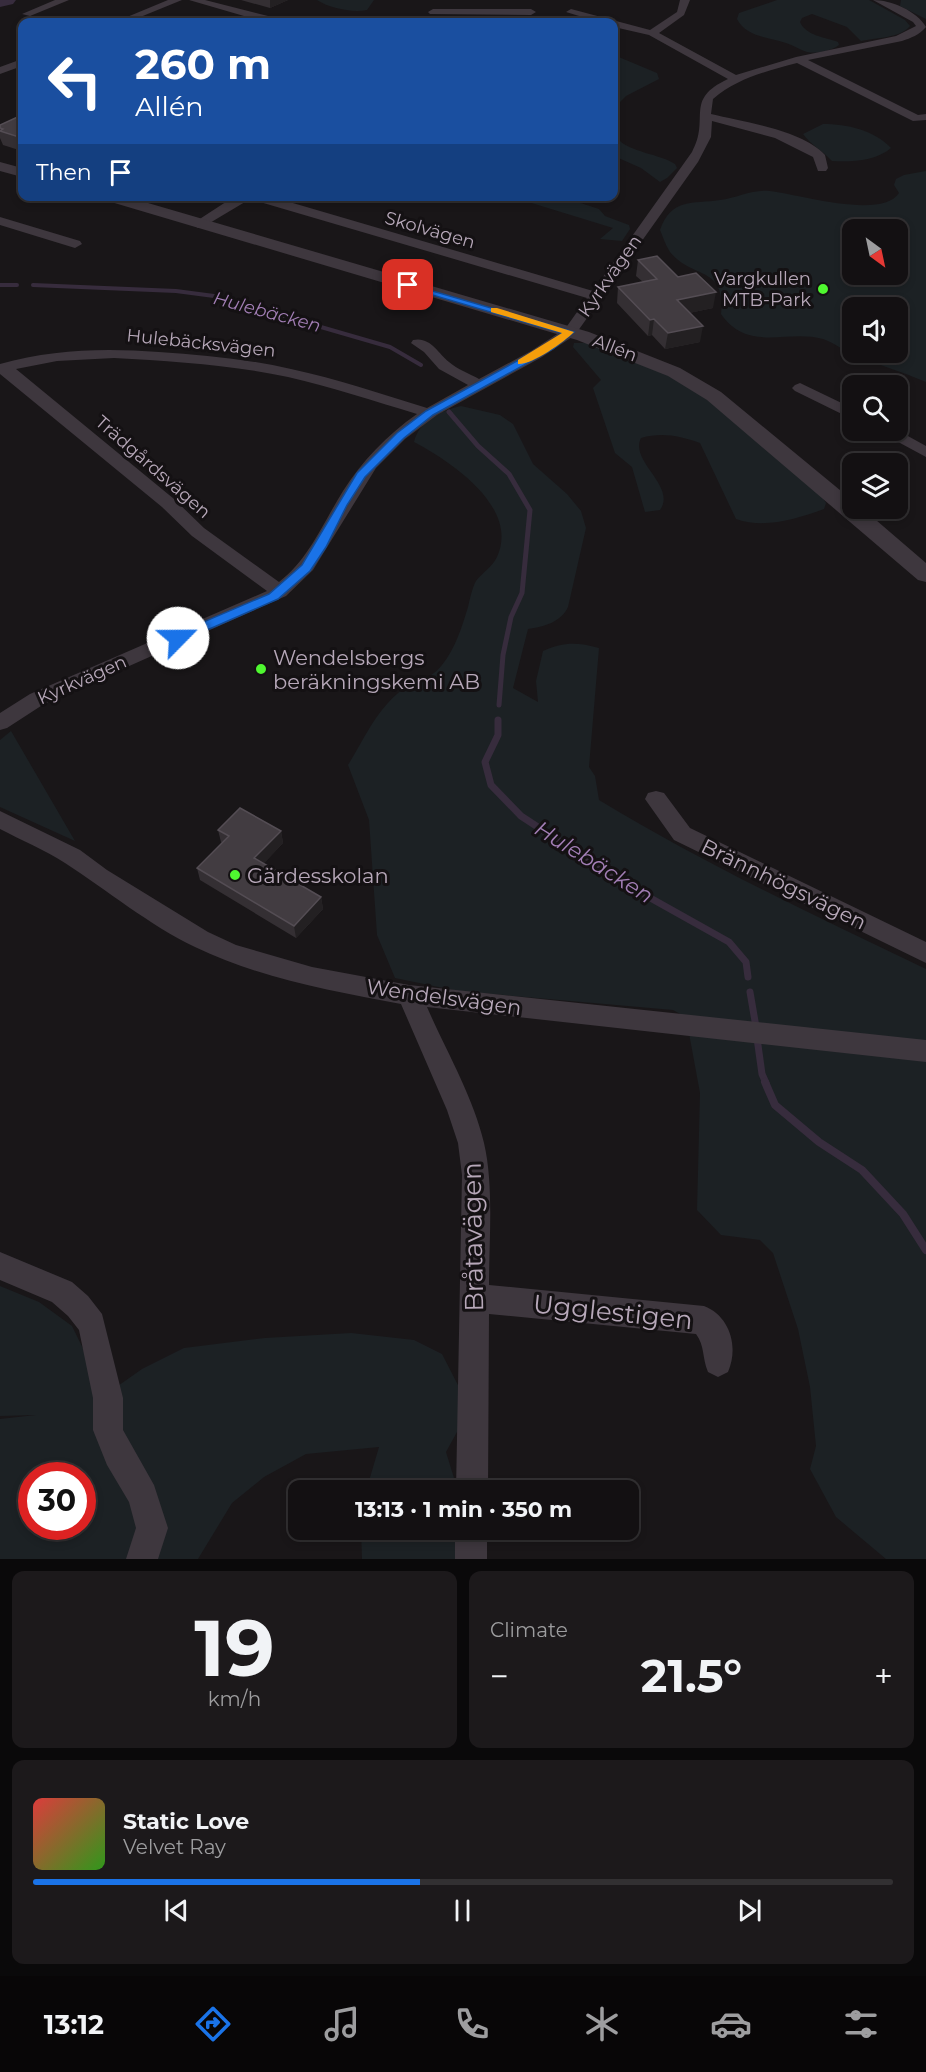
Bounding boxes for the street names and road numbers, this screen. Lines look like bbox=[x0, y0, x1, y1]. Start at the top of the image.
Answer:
street label: Skolvägen bbox=[382, 207, 478, 253]
street label: Kyrkvägen bbox=[574, 231, 646, 321]
street label: Hulebäcksvägen bbox=[125, 324, 277, 362]
street label: Allén bbox=[590, 330, 640, 366]
street label: Trädgårdsvägen bbox=[91, 411, 215, 523]
street label: Kyrkvägen bbox=[34, 651, 130, 709]
street label: Brännhögsvägen bbox=[697, 833, 871, 935]
street label: Wendelsvägen bbox=[365, 974, 523, 1020]
street label: Bråtavägen bbox=[456, 1162, 490, 1312]
street label: Ugglestigen bbox=[532, 1288, 694, 1336]

